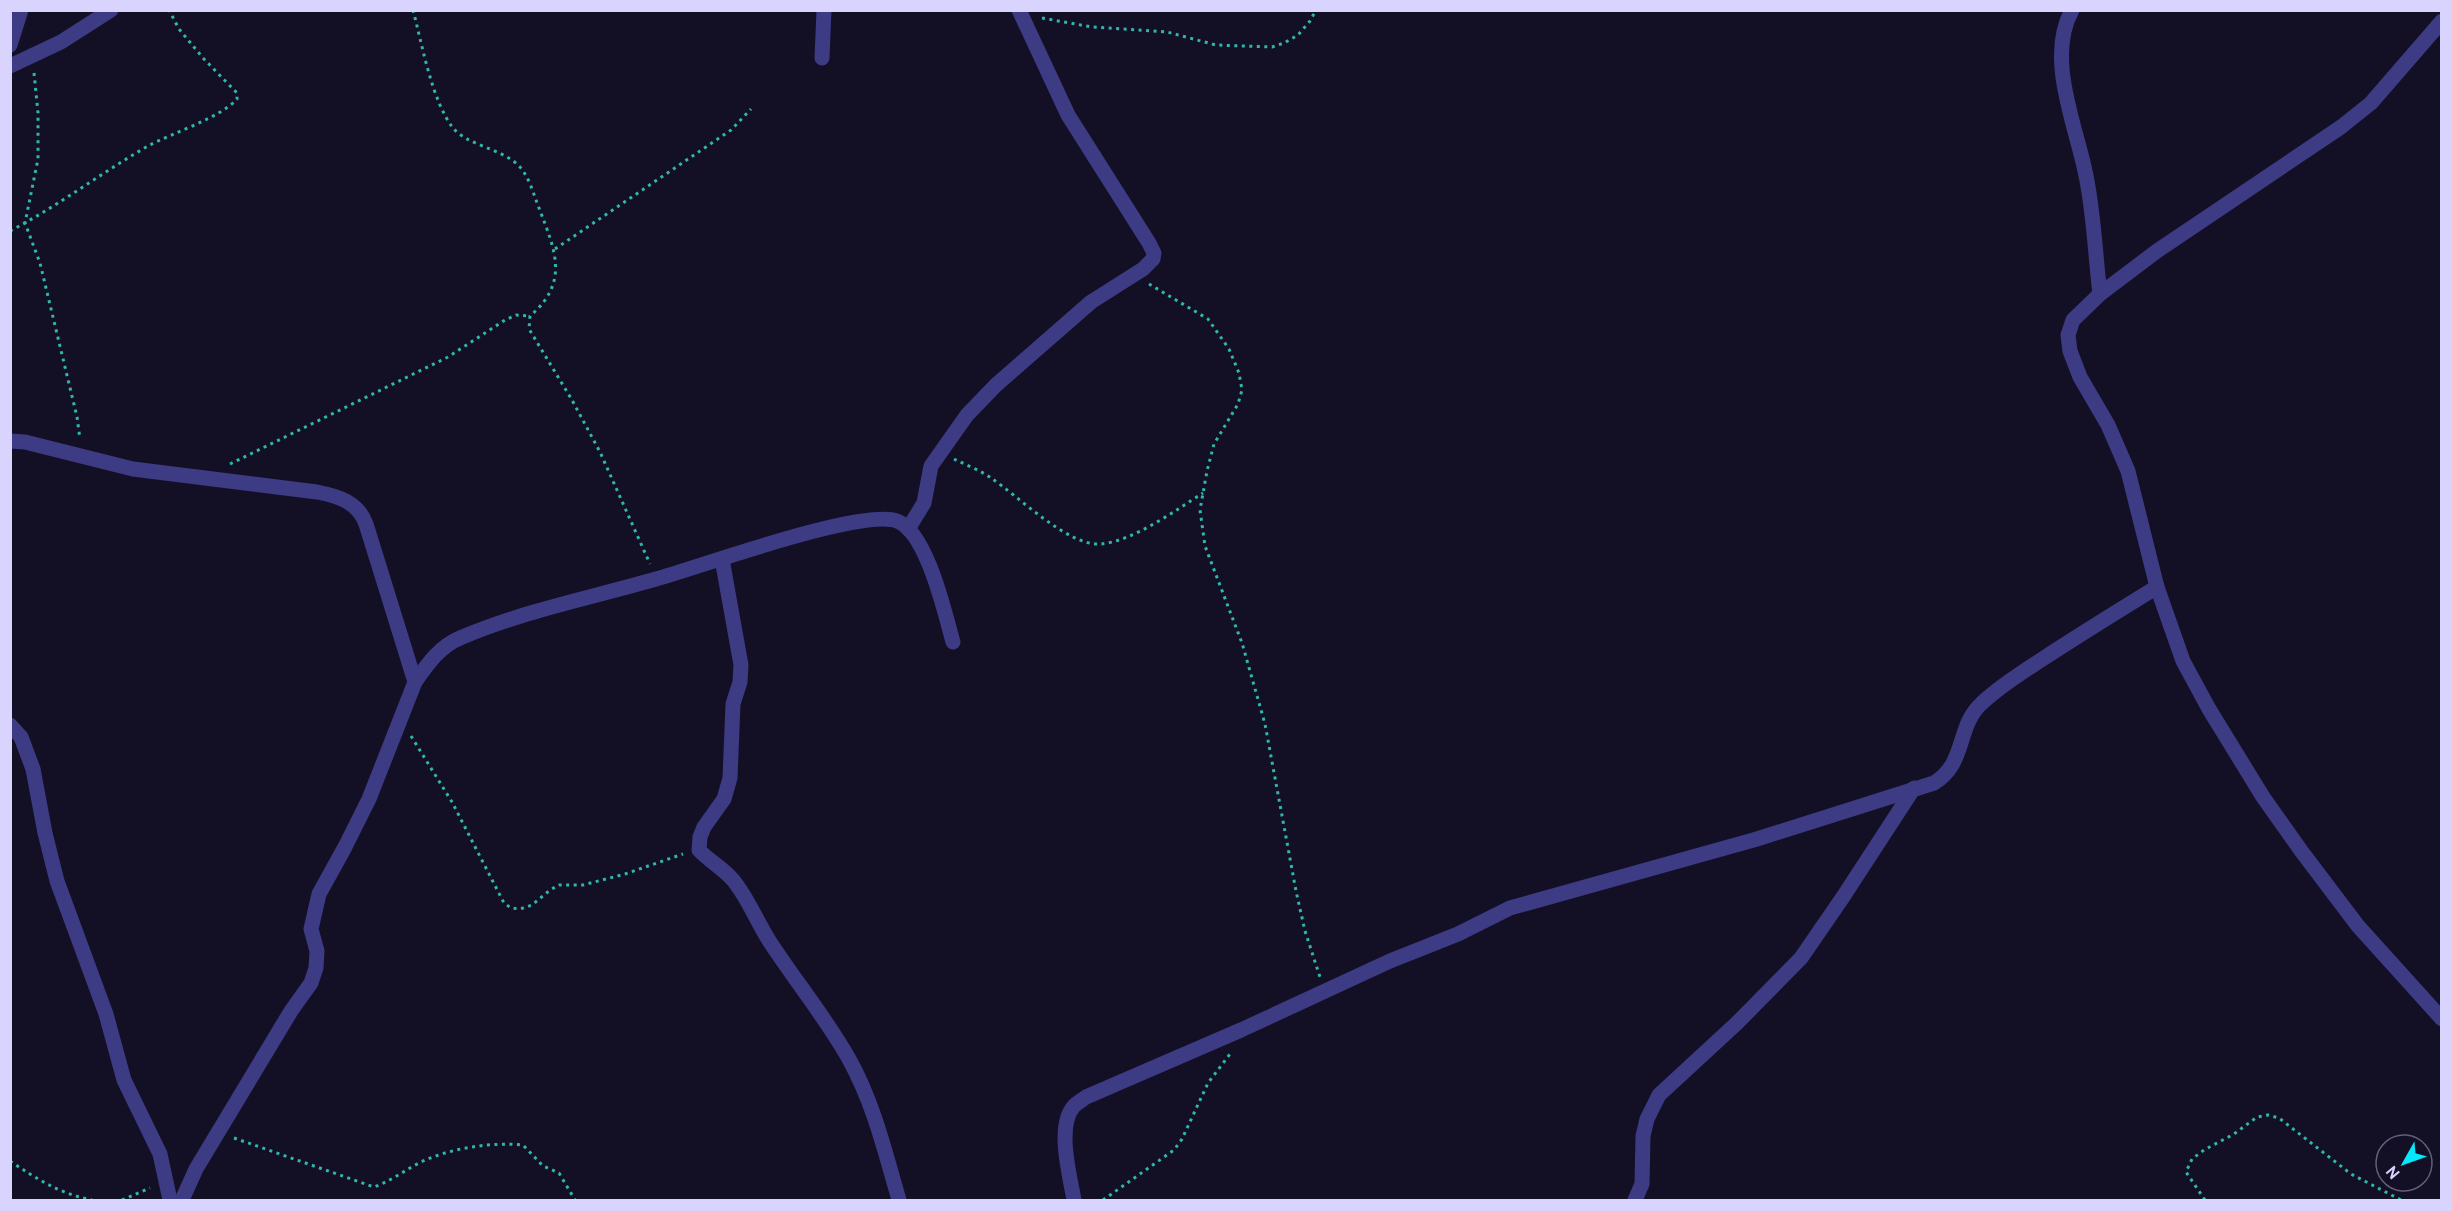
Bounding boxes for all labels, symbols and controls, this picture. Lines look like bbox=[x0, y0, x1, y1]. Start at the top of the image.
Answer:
north arrow bbox=[2374, 1133, 2434, 1193]
text: N bbox=[2383, 1161, 2405, 1182]

